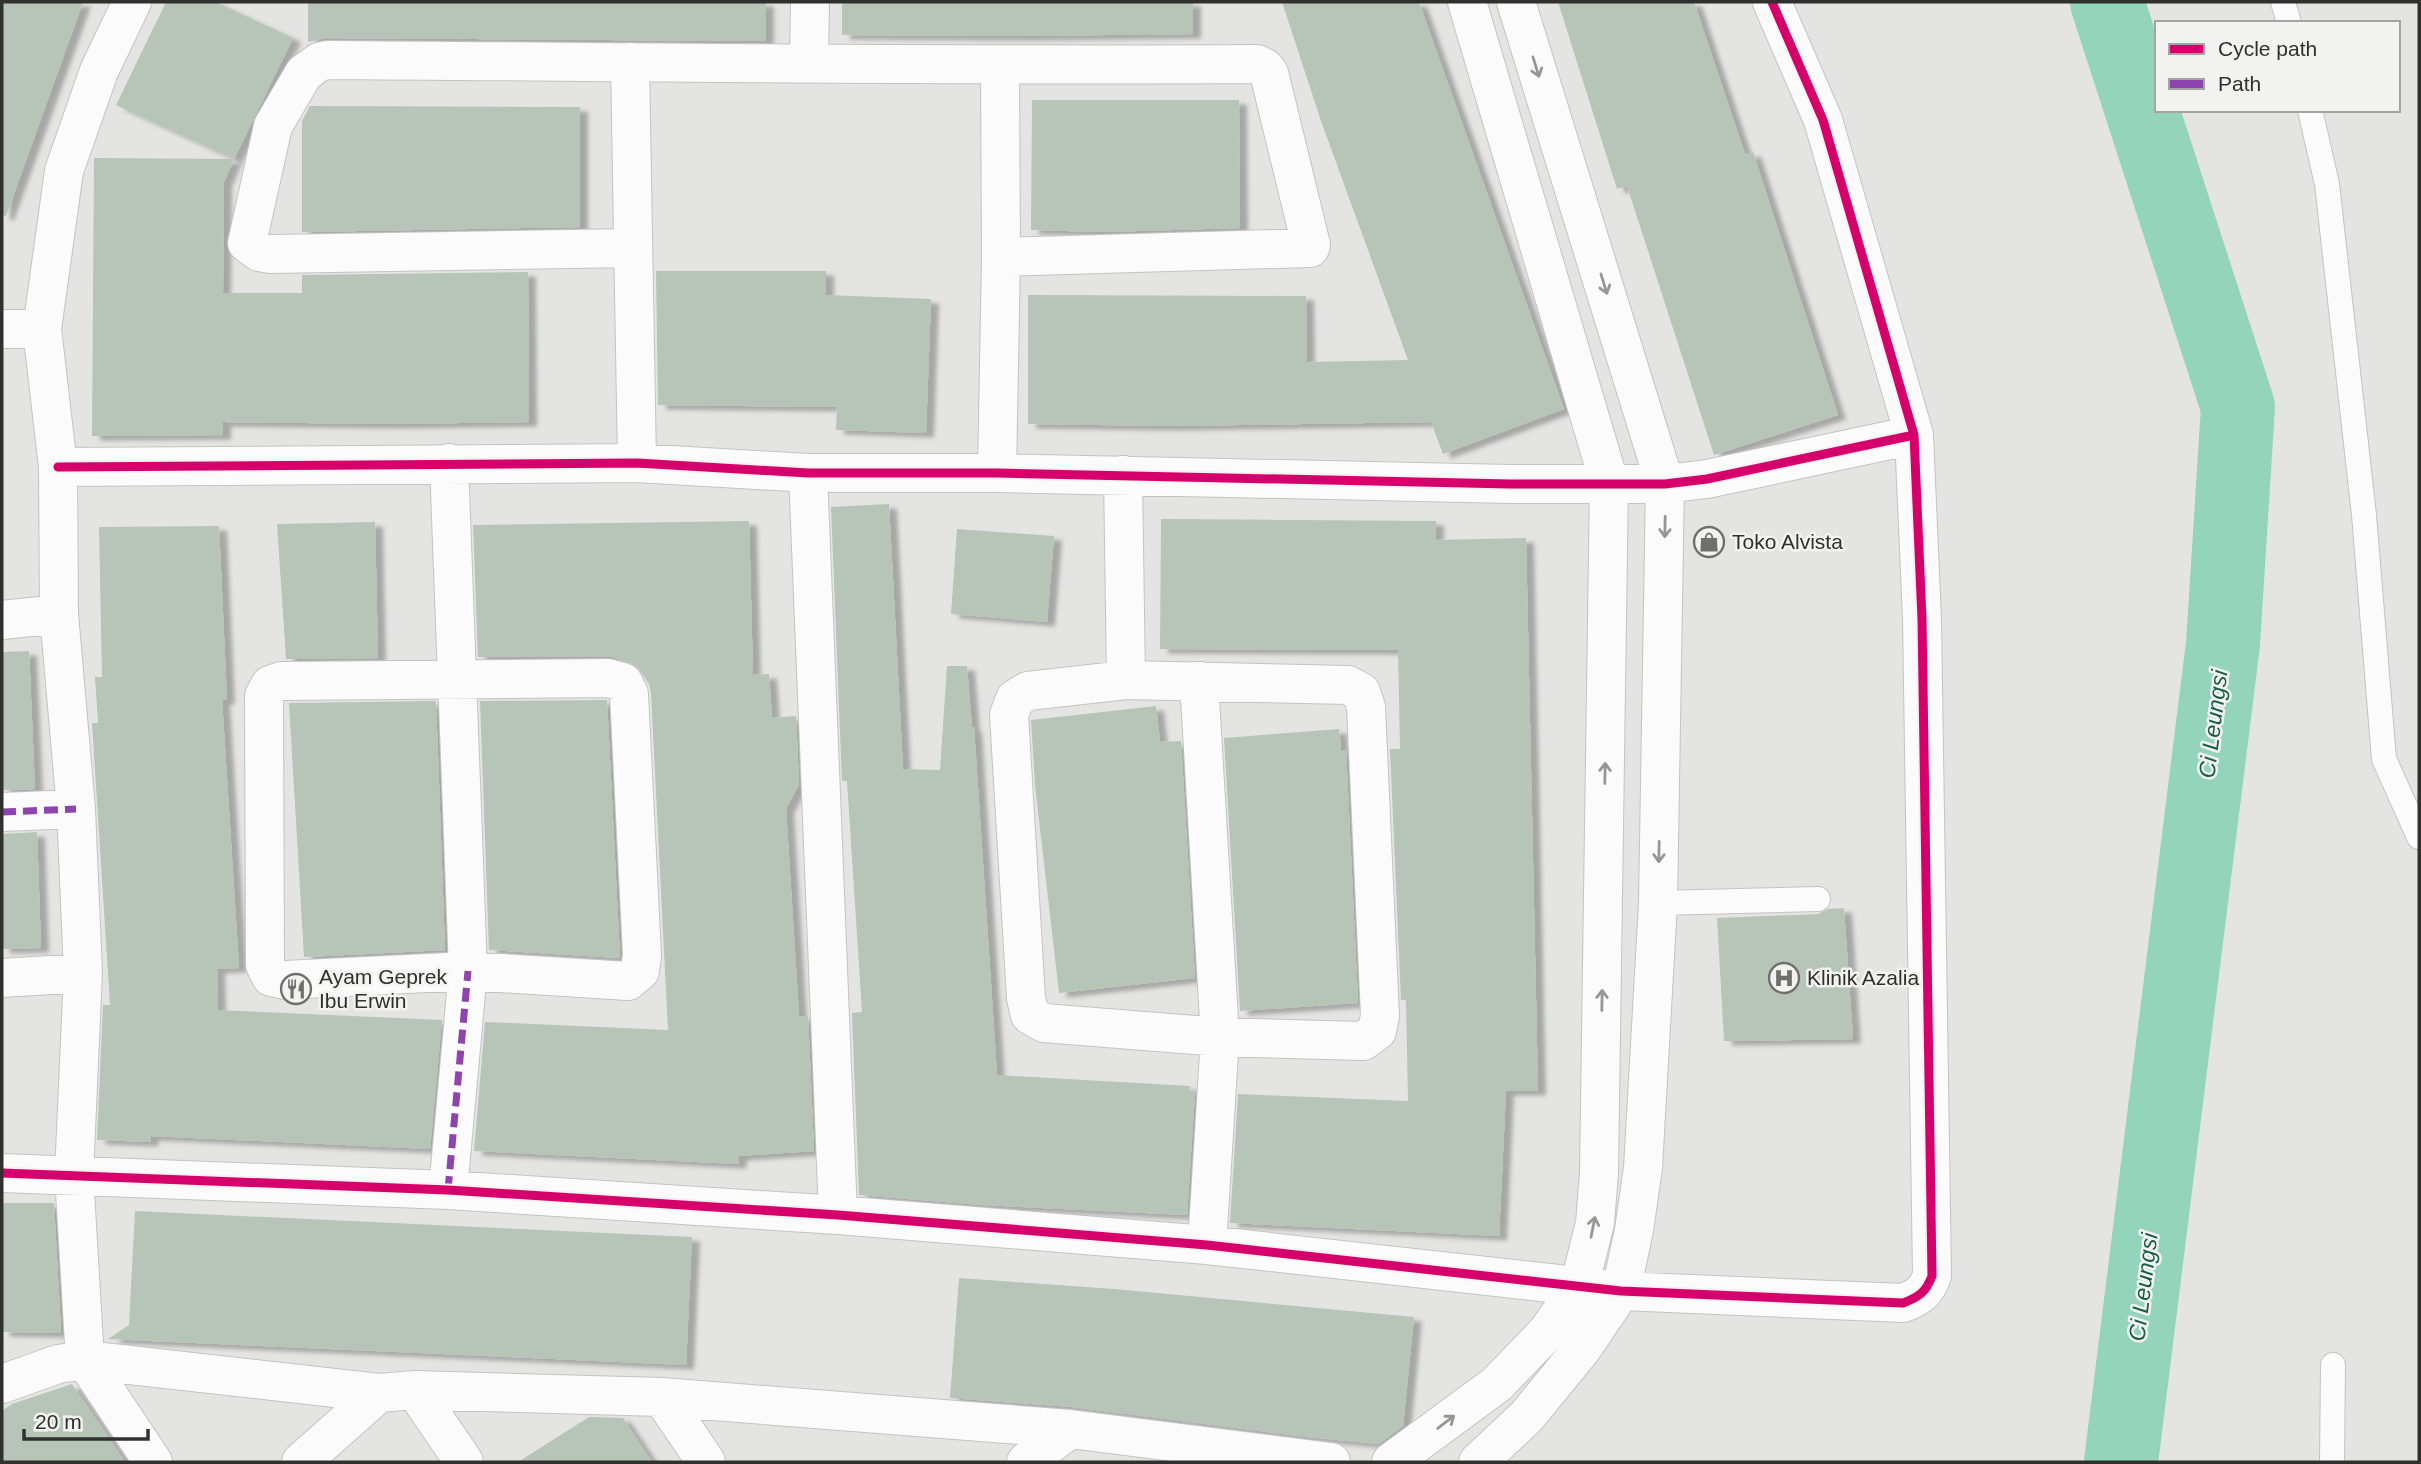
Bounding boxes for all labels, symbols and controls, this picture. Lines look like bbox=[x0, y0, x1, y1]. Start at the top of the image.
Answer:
legend bbox=[2155, 21, 2400, 112]
text: Cycle path bbox=[2218, 37, 2317, 60]
one-way arrow bbox=[1531, 56, 1544, 78]
text: Path bbox=[2218, 72, 2261, 95]
one-way arrow bbox=[1598, 273, 1611, 295]
one-way arrow bbox=[1658, 515, 1671, 538]
shop icon: Toko Alvista bbox=[1692, 525, 1726, 559]
place label: Toko Alvista bbox=[1732, 530, 1843, 553]
water label: Ci Leungsi bbox=[2193, 668, 2233, 780]
one-way arrow bbox=[1598, 761, 1612, 784]
one-way arrow bbox=[1652, 841, 1666, 864]
hospital icon: Klinik Azalia bbox=[1767, 961, 1801, 995]
place label: Ayam Geprek Ibu Erwin bbox=[319, 965, 447, 1012]
place label: Klinik Azalia bbox=[1807, 966, 1919, 989]
restaurant icon: Ayam Geprek Ibu Erwin bbox=[279, 972, 313, 1006]
one-way arrow bbox=[1595, 989, 1608, 1012]
one-way arrow bbox=[1587, 1216, 1601, 1239]
water label: Ci Leungsi bbox=[2123, 1231, 2163, 1343]
scale bar bbox=[24, 1398, 149, 1442]
text: 20 m bbox=[35, 1410, 82, 1433]
one-way arrow bbox=[1436, 1414, 1455, 1429]

